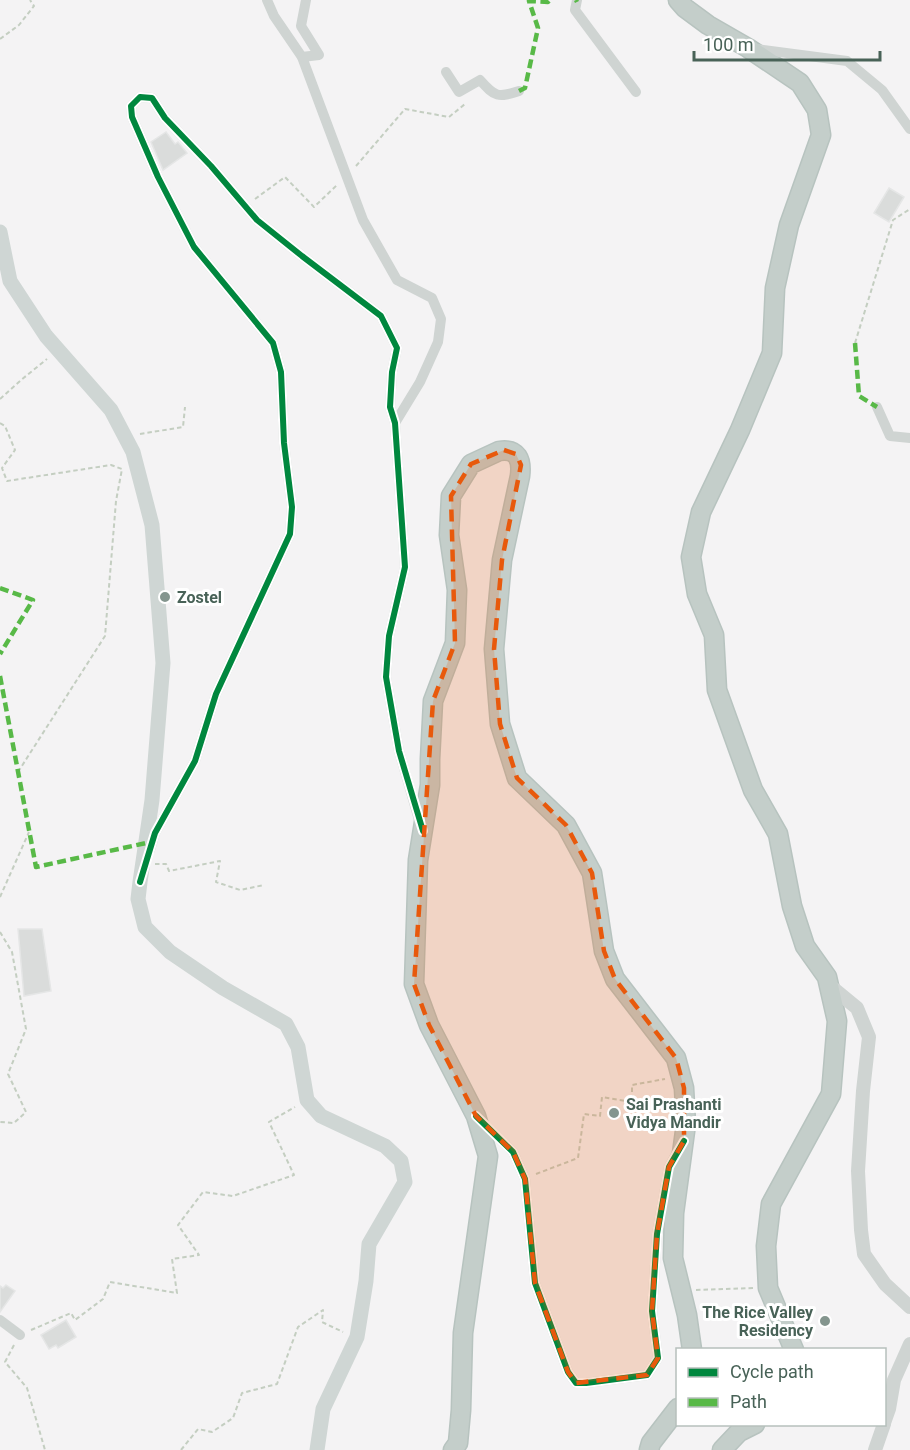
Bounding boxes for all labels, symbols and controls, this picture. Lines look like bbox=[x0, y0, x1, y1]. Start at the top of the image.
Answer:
scale bar bbox=[694, 24, 880, 62]
text: 100 m bbox=[703, 34, 754, 55]
place label: Zostel bbox=[177, 588, 222, 607]
marker: Zostel bbox=[158, 590, 172, 604]
place label: Sai Prashanti Vidya Mandir bbox=[626, 1095, 721, 1132]
marker: Sai Prashanti Vidya Mandir bbox=[607, 1106, 621, 1120]
place label: The Rice Valley Residency bbox=[702, 1303, 814, 1340]
marker: The Rice Valley Residency bbox=[818, 1314, 832, 1328]
legend bbox=[676, 1348, 886, 1426]
text: Cycle path bbox=[730, 1361, 814, 1382]
text: Path bbox=[730, 1391, 767, 1412]

